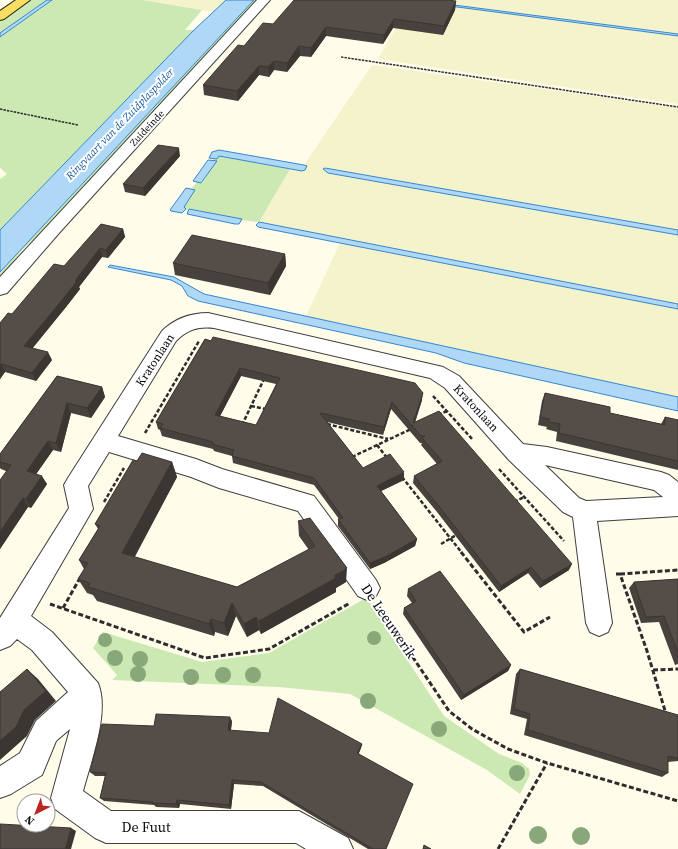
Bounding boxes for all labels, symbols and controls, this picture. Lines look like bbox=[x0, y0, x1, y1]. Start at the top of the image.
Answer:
water label: Ringvaart van de Zuidplaspolder bbox=[62, 64, 178, 184]
street label: Zuideinde bbox=[127, 107, 167, 149]
street label: Kratonlaan bbox=[132, 331, 178, 389]
street label: Kratonlaan bbox=[450, 381, 502, 435]
street label: De Leeuwerik bbox=[357, 580, 422, 663]
north arrow bbox=[16, 793, 56, 833]
text: N bbox=[22, 812, 38, 828]
street label: De Fuut bbox=[121, 817, 171, 837]

